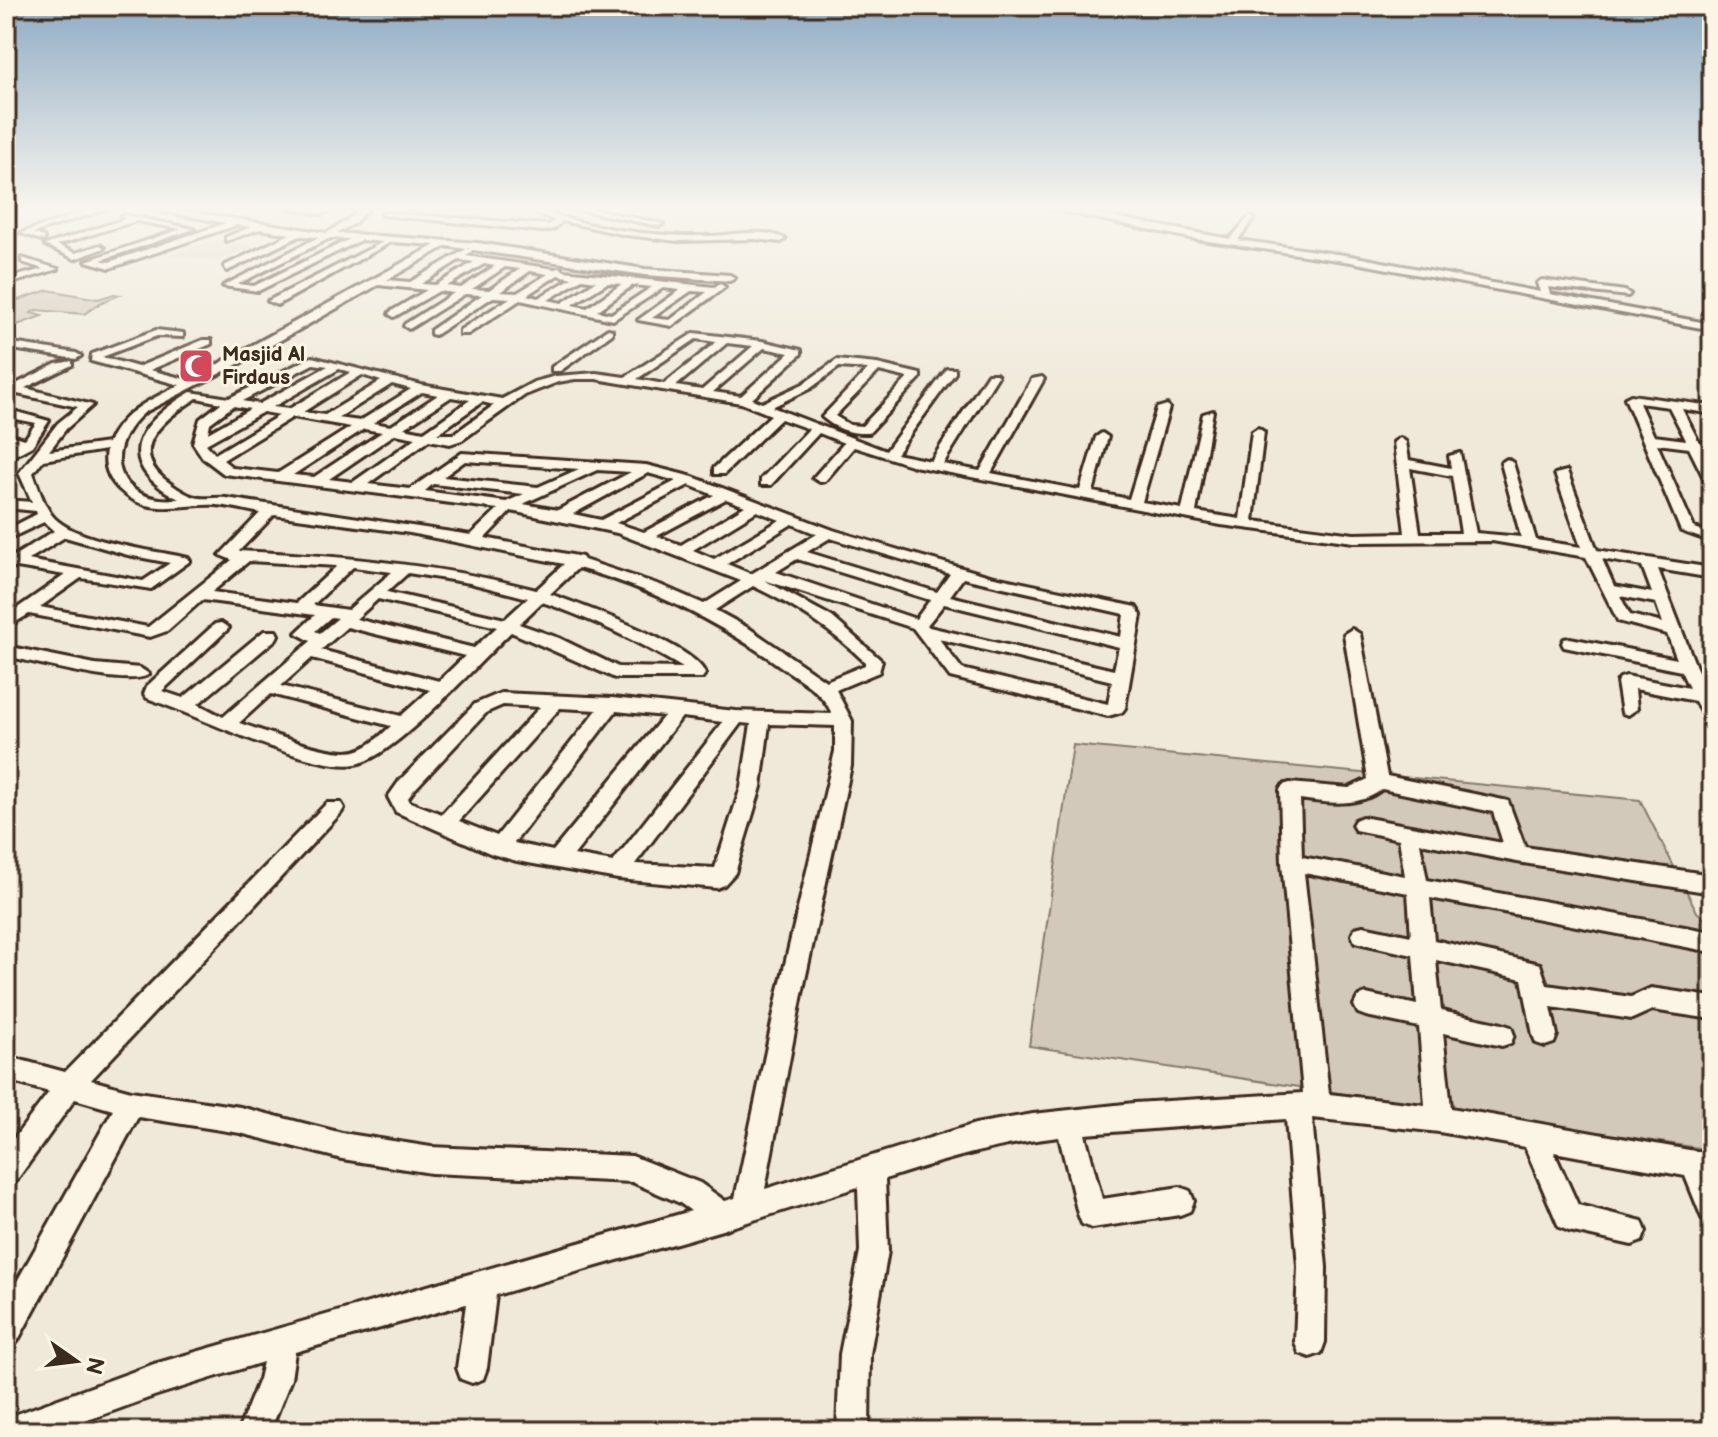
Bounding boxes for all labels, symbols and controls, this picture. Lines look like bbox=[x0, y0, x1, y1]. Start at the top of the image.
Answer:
place label: Masjid Al Firdaus bbox=[222, 343, 305, 390]
mosque icon: Masjid Al Firdaus bbox=[177, 347, 215, 385]
north arrow bbox=[36, 1321, 116, 1401]
text: N bbox=[79, 1354, 109, 1377]

